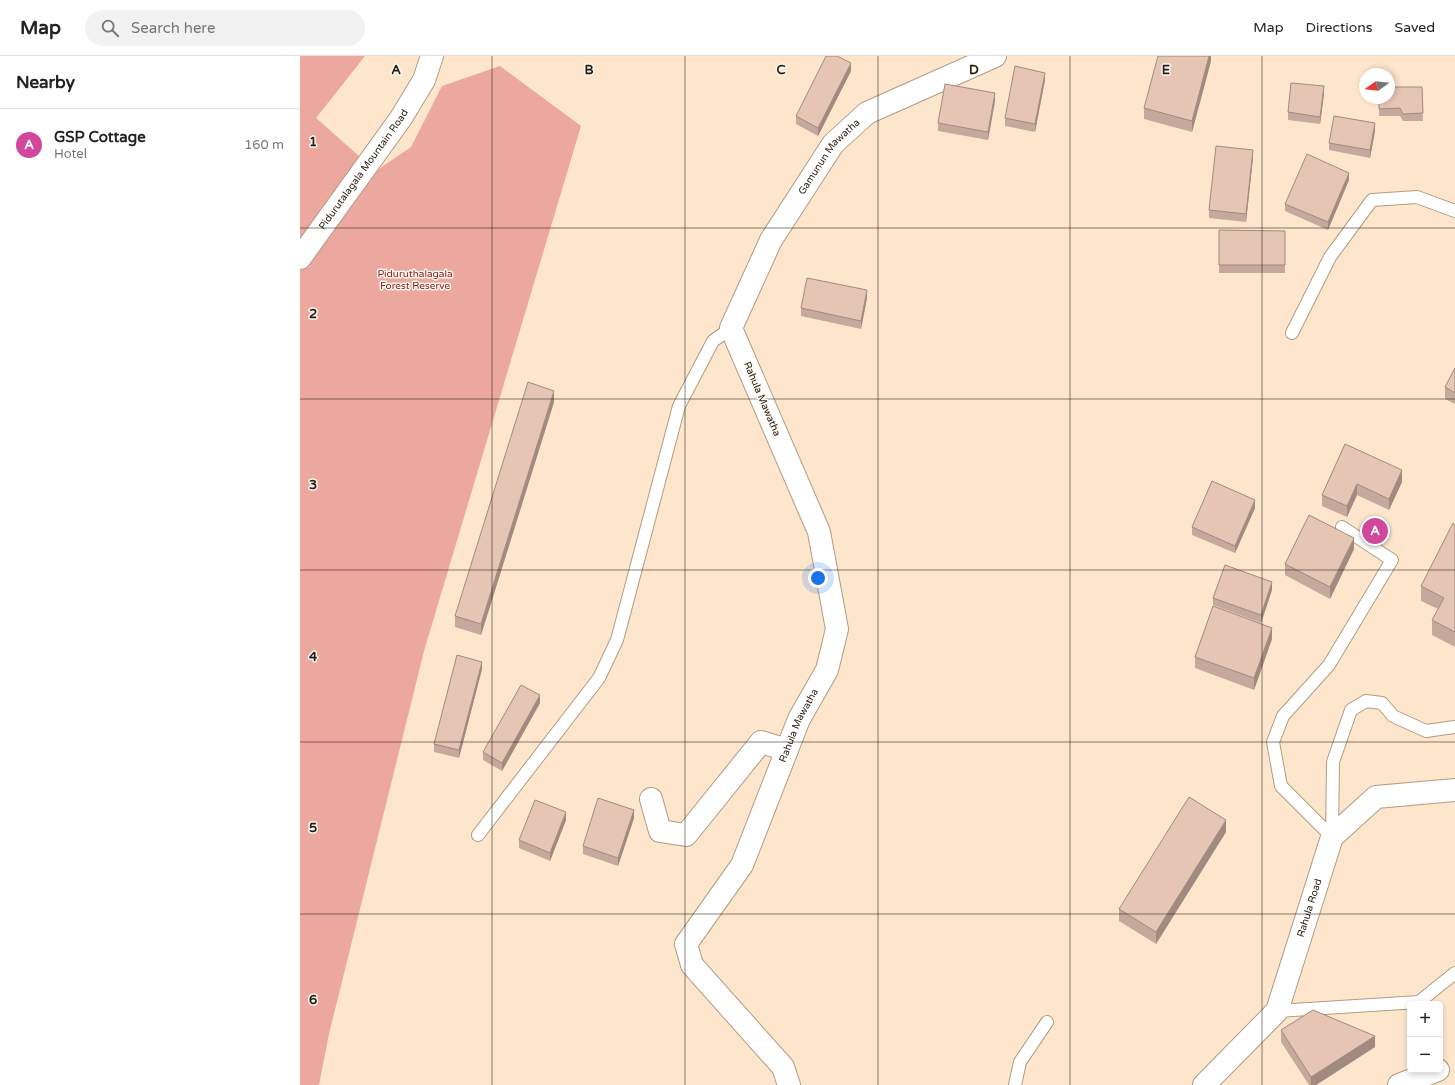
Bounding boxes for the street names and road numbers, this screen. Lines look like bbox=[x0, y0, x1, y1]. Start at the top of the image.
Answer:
street label: Pidurutalagala Mountain Road bbox=[316, 107, 411, 232]
street label: Gamunun Mawatha bbox=[796, 117, 862, 197]
street label: Rahula Mawatha bbox=[741, 360, 783, 438]
street label: Rahula Mawatha bbox=[777, 687, 821, 764]
street label: Rahula Road bbox=[1295, 877, 1324, 939]

